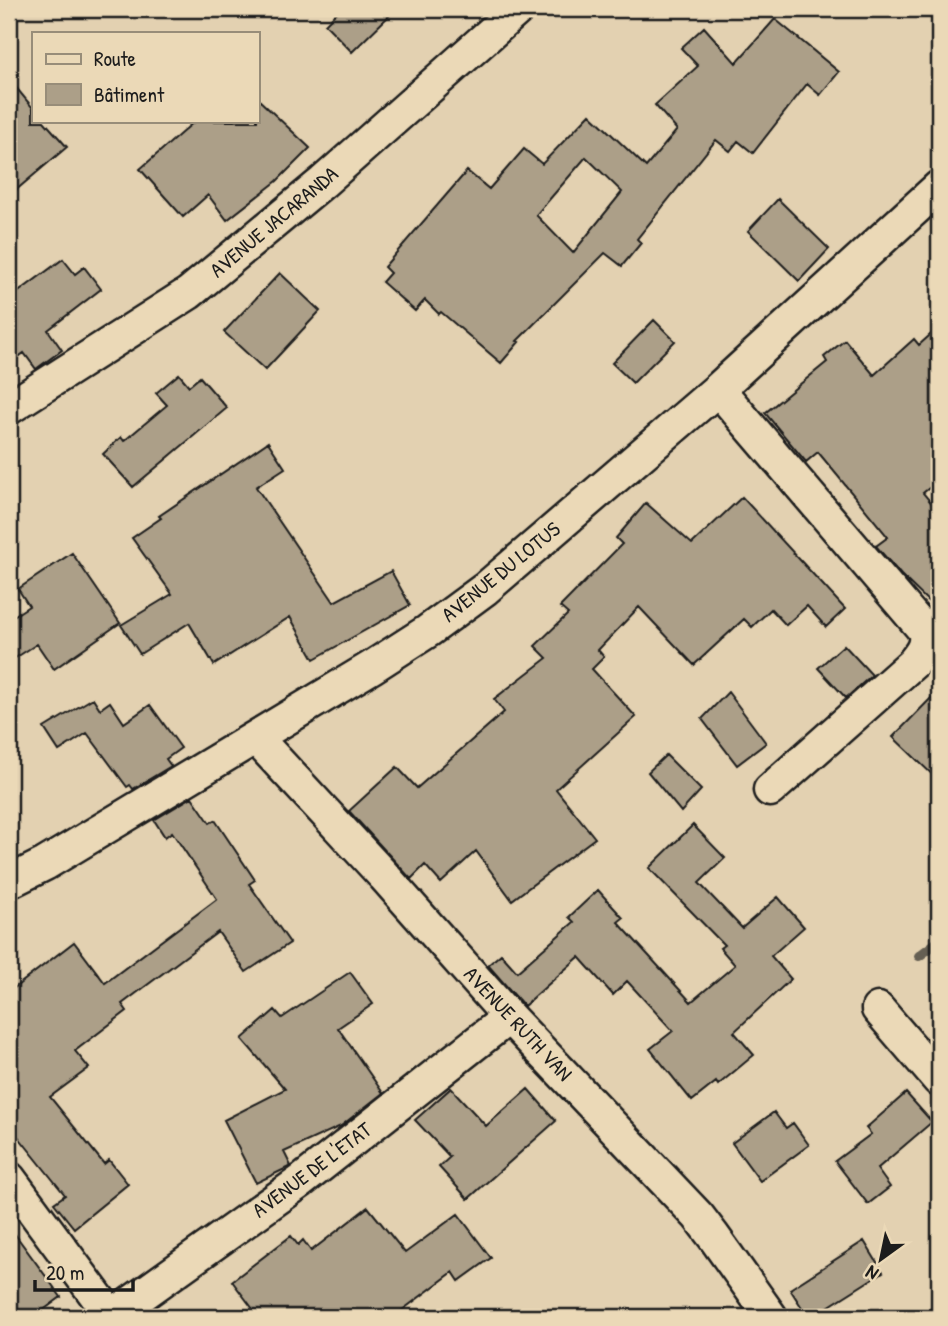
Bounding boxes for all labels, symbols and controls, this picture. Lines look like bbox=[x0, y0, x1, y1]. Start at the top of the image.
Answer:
legend bbox=[32, 32, 259, 122]
text: Route bbox=[94, 44, 136, 73]
text: Bâtiment bbox=[94, 80, 165, 109]
street label: AVENUE JACARANDA bbox=[203, 159, 344, 284]
street label: AVENUE DU LOTUS bbox=[435, 514, 566, 629]
street label: AVENUE RUTH VAN bbox=[458, 960, 579, 1087]
street label: AVENUE DE L'ETAT bbox=[246, 1114, 378, 1224]
north arrow bbox=[846, 1224, 916, 1294]
scale bar bbox=[35, 1249, 133, 1293]
text: 20 m bbox=[46, 1258, 84, 1287]
text: N bbox=[860, 1260, 883, 1287]

